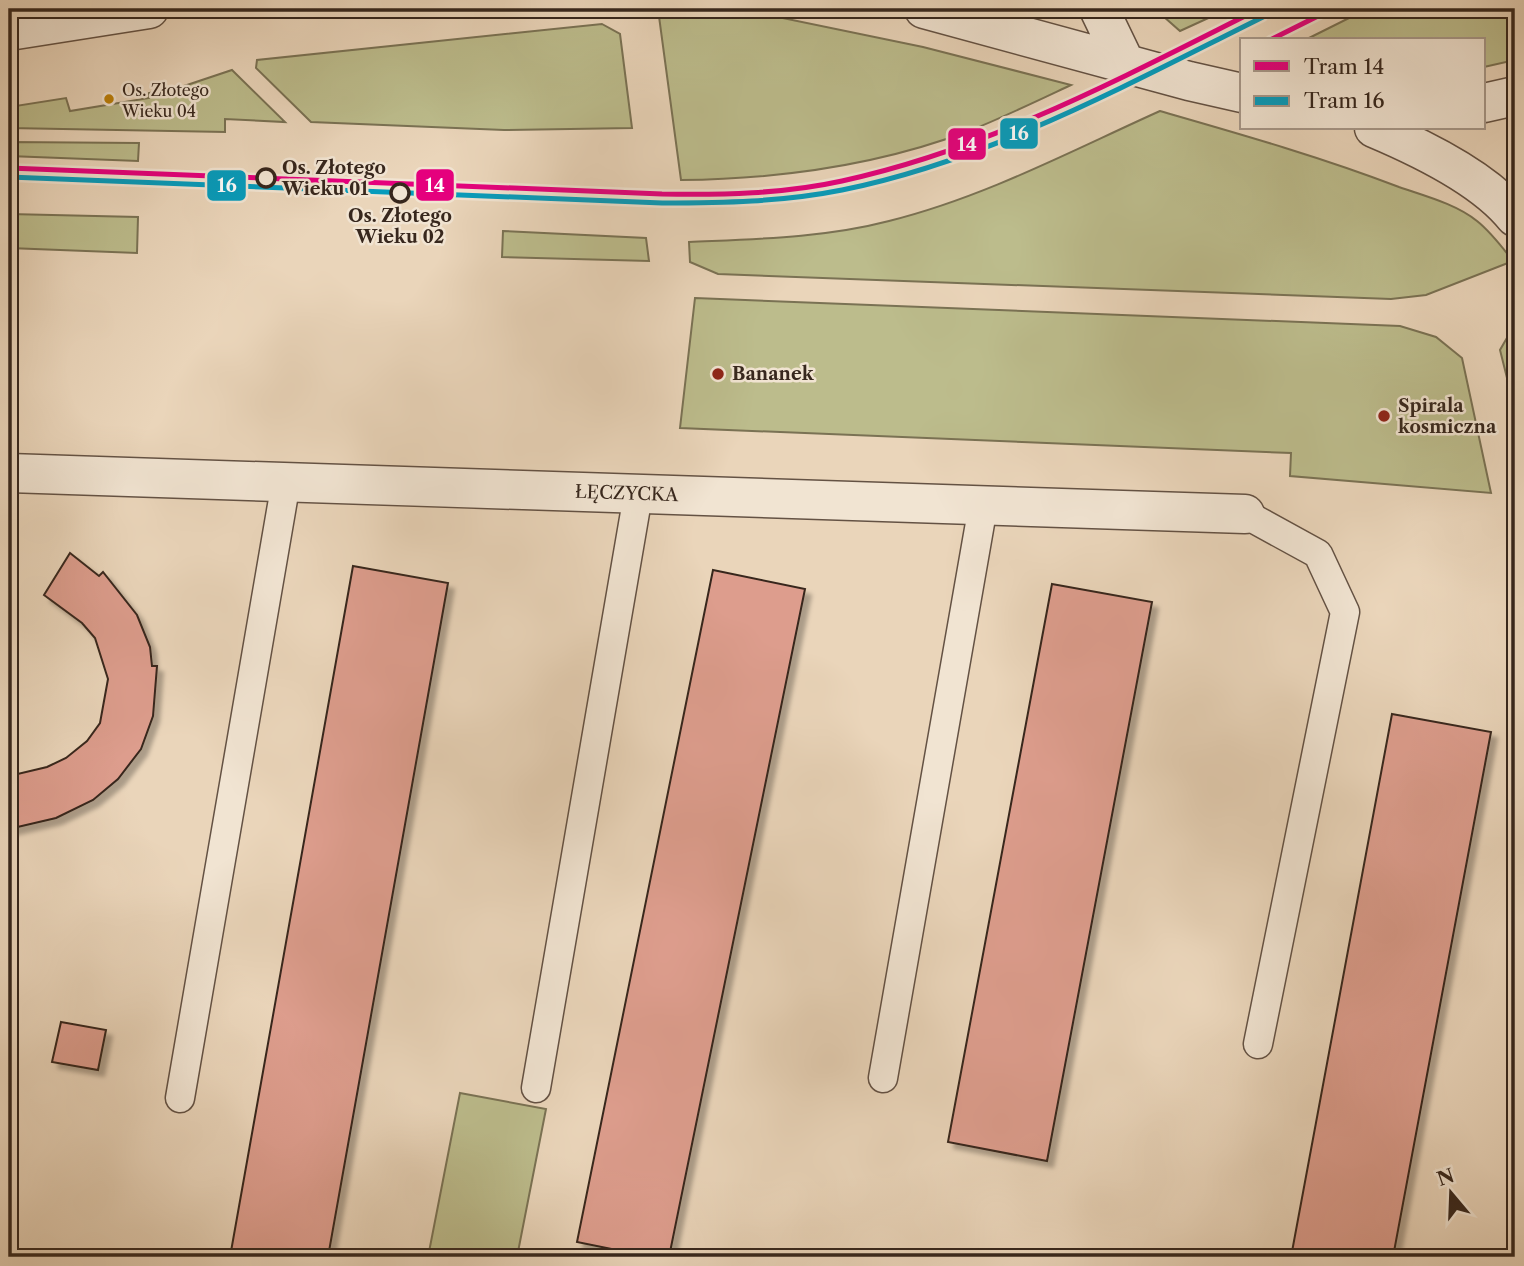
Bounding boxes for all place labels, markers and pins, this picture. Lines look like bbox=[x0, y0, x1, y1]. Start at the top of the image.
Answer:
place label: Os. Złotego Wieku 04 bbox=[121, 80, 209, 121]
marker: Os. Złotego Wieku 04 bbox=[102, 92, 116, 106]
place label: Os. Złotego Wieku 01 bbox=[281, 157, 386, 200]
marker: Os. Złotego Wieku 01 bbox=[256, 168, 276, 188]
marker: Os. Złotego Wieku 02 bbox=[390, 183, 410, 203]
place label: Os. Złotego Wieku 02 bbox=[348, 205, 452, 248]
place label: Bananek bbox=[732, 363, 815, 385]
marker: Bananek bbox=[710, 366, 726, 382]
place label: Spirala kosmiczna bbox=[1398, 395, 1497, 438]
marker: Spirala kosmiczna bbox=[1376, 408, 1392, 424]

